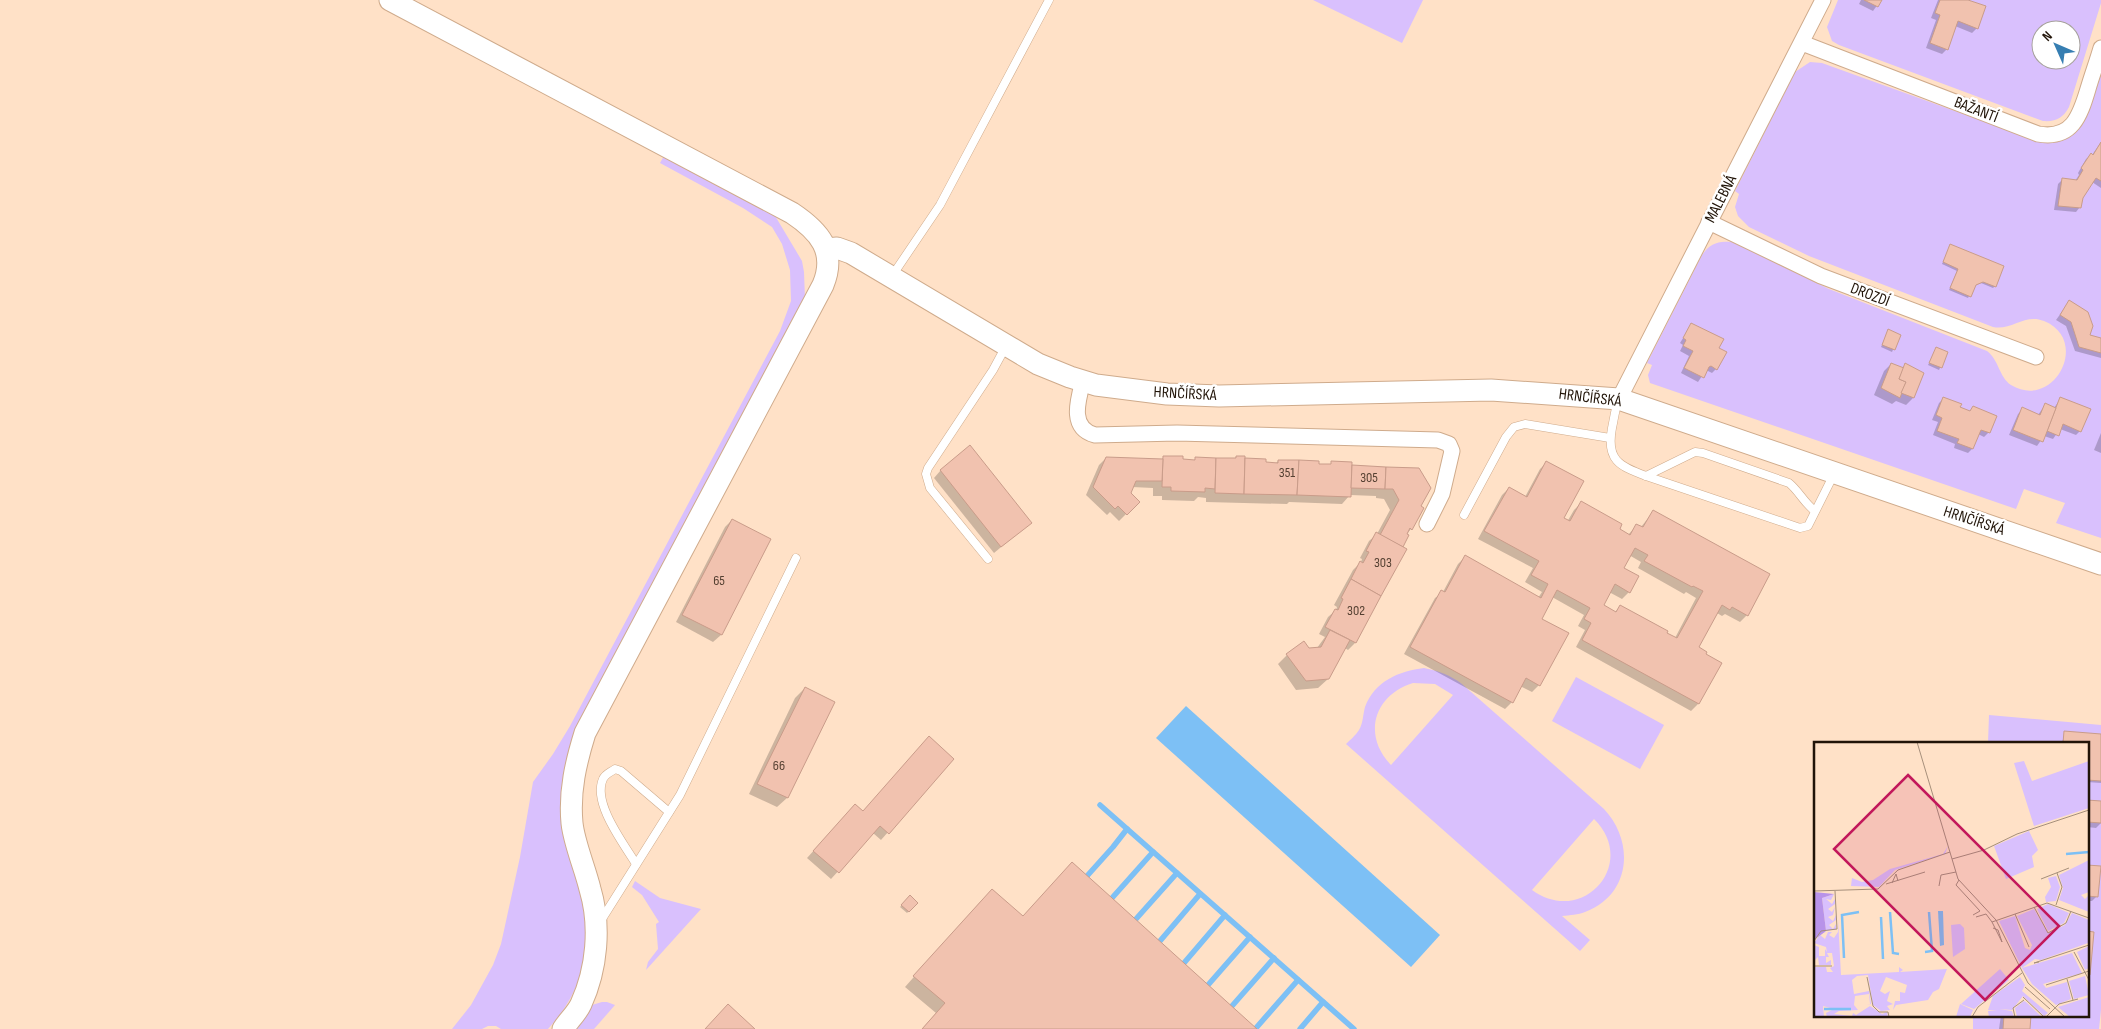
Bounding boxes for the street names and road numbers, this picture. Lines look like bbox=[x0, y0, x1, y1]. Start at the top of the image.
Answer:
street label: BAŽANTÍ bbox=[1951, 93, 2001, 127]
street label: MALEBNÁ bbox=[1701, 172, 1741, 226]
street label: DROZDÍ bbox=[1848, 279, 1892, 311]
street label: HRNČÍŘSKÁ bbox=[1153, 383, 1217, 405]
street label: HRNČÍŘSKÁ bbox=[1558, 385, 1623, 411]
street label: HRNČÍŘSKÁ bbox=[1941, 502, 2007, 540]

